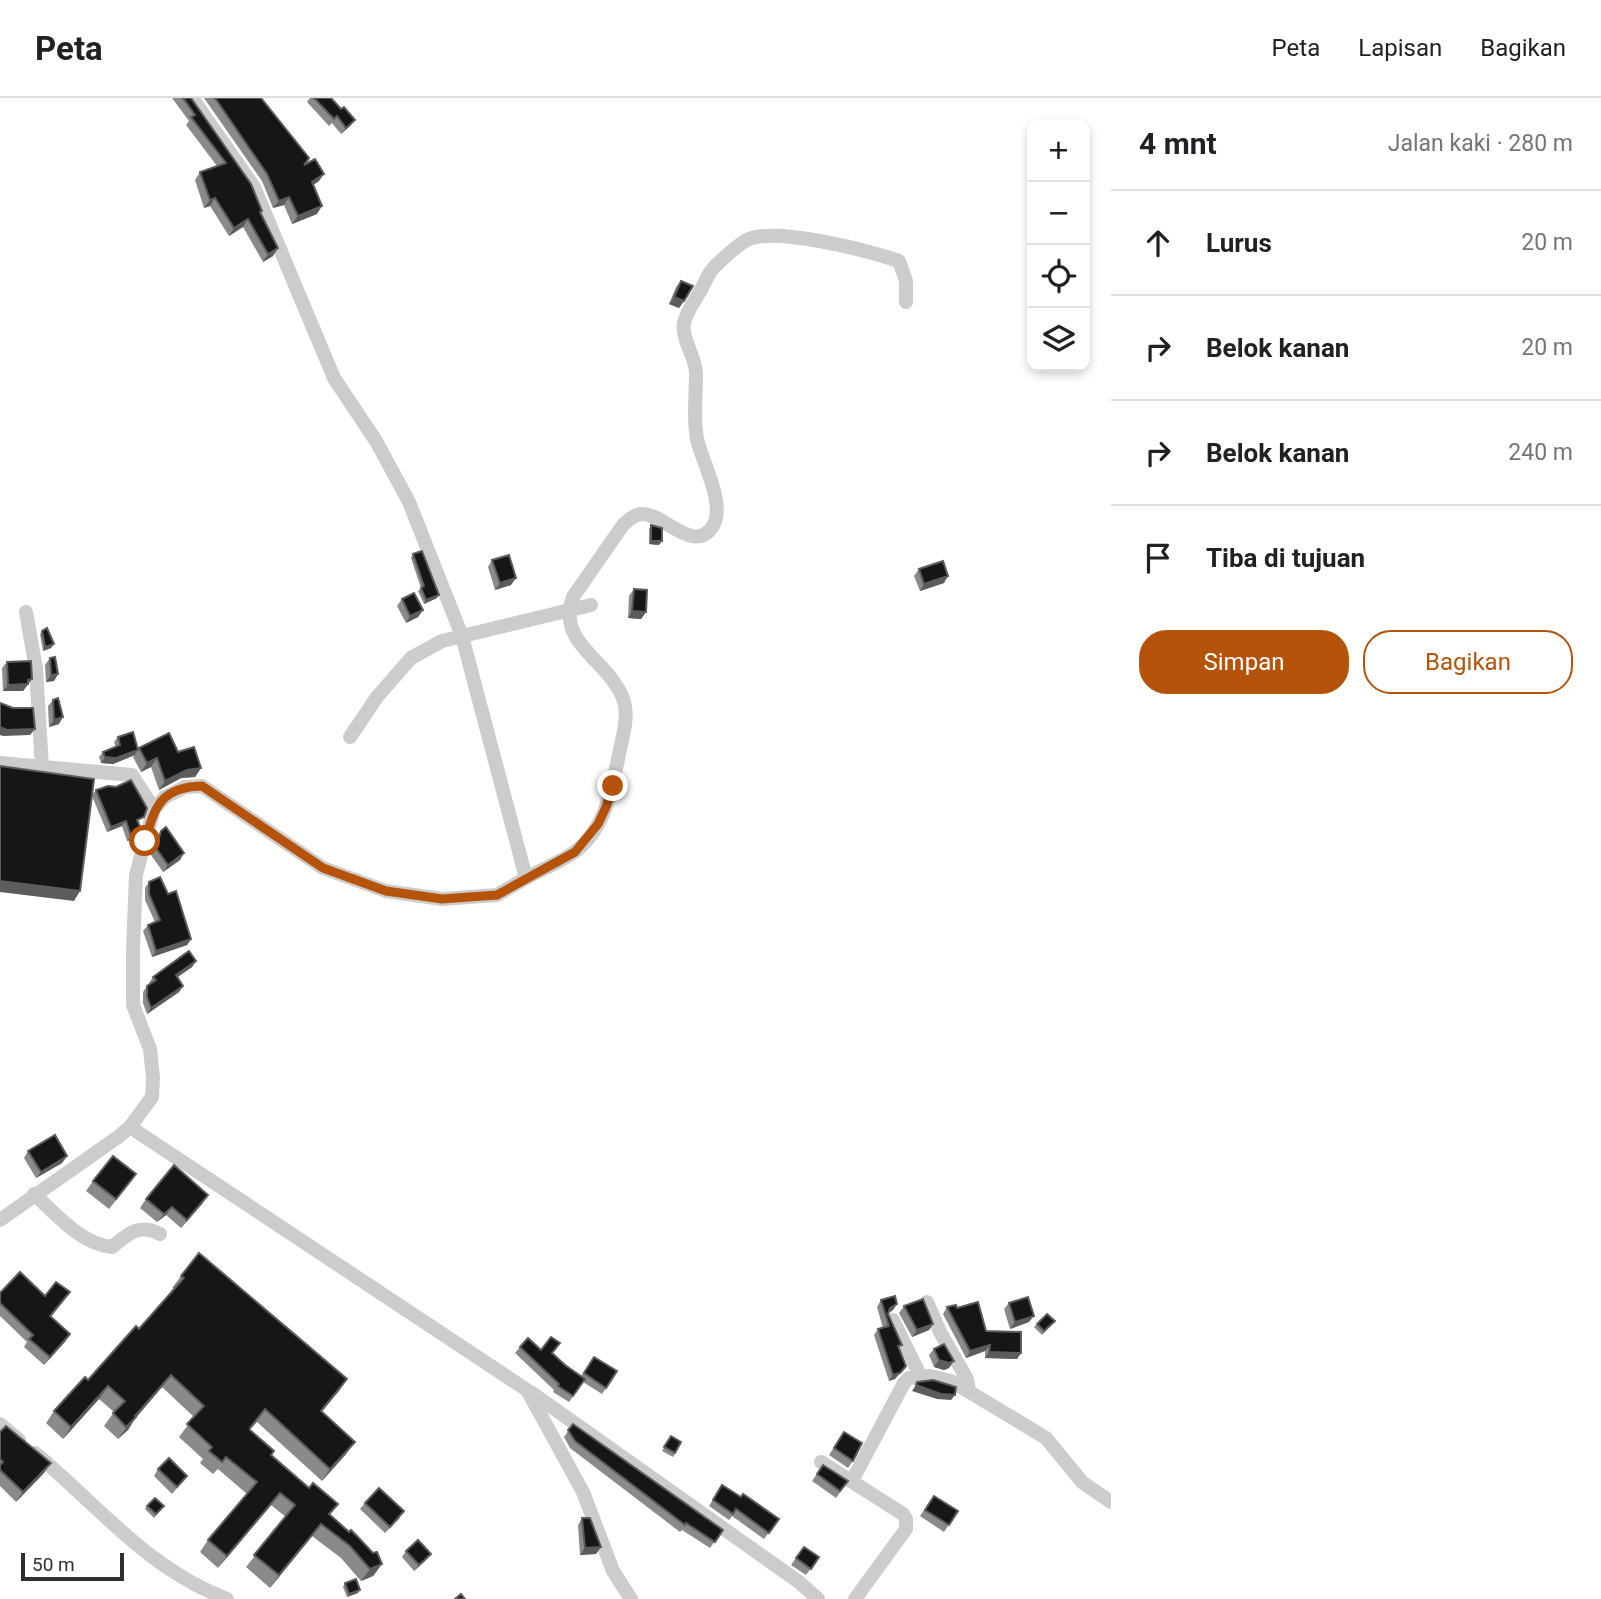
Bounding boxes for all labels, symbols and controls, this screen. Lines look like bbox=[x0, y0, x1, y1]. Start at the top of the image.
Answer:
text: Peta bbox=[35, 29, 103, 68]
text: Peta bbox=[1272, 34, 1320, 62]
text: Lapisan bbox=[1358, 34, 1442, 62]
text: Bagikan bbox=[1480, 34, 1566, 62]
map controls bbox=[1027, 119, 1090, 371]
button: + bbox=[1027, 119, 1090, 182]
text: 4 mnt bbox=[1139, 126, 1217, 161]
text: Jalan kaki · 280 m bbox=[1388, 130, 1573, 157]
button: − bbox=[1027, 182, 1090, 245]
icon: ahead bbox=[1139, 224, 1177, 262]
text: Lurus bbox=[1206, 228, 1272, 258]
text: 20 m bbox=[1521, 229, 1573, 256]
button: locate bbox=[1027, 245, 1090, 308]
button: layers bbox=[1027, 308, 1090, 371]
icon: right bbox=[1139, 329, 1177, 367]
text: Belok kanan bbox=[1206, 333, 1349, 363]
text: 20 m bbox=[1521, 334, 1573, 361]
icon: right bbox=[1139, 434, 1177, 472]
text: Belok kanan bbox=[1206, 438, 1349, 468]
text: 240 m bbox=[1508, 439, 1573, 466]
icon: arrive bbox=[1139, 539, 1177, 577]
text: Tiba di tujuan bbox=[1206, 543, 1365, 573]
button: Simpan bbox=[1139, 630, 1349, 694]
button: Bagikan bbox=[1363, 630, 1573, 694]
route end bbox=[597, 770, 628, 801]
route start bbox=[129, 825, 160, 856]
scale bar bbox=[21, 1550, 124, 1582]
text: 50 m bbox=[32, 1553, 75, 1576]

